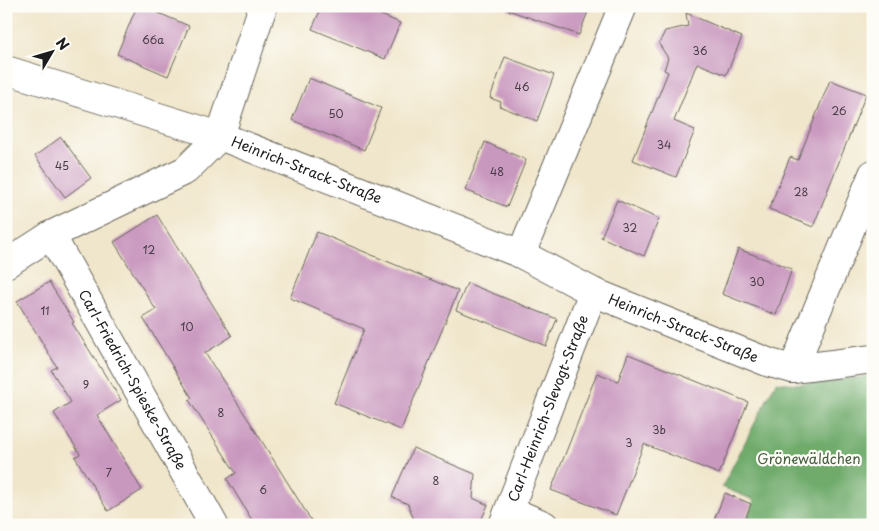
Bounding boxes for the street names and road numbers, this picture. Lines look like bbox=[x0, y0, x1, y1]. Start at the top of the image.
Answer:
street label: Heinrich-Strack-Straße bbox=[229, 131, 385, 208]
street label: Carl-Friedrich-Spieske-Straße bbox=[74, 285, 192, 473]
street label: Heinrich-Strack-Straße bbox=[605, 288, 762, 367]
street label: Carl-Heinrich-Slevogt-Straße bbox=[502, 312, 593, 505]

